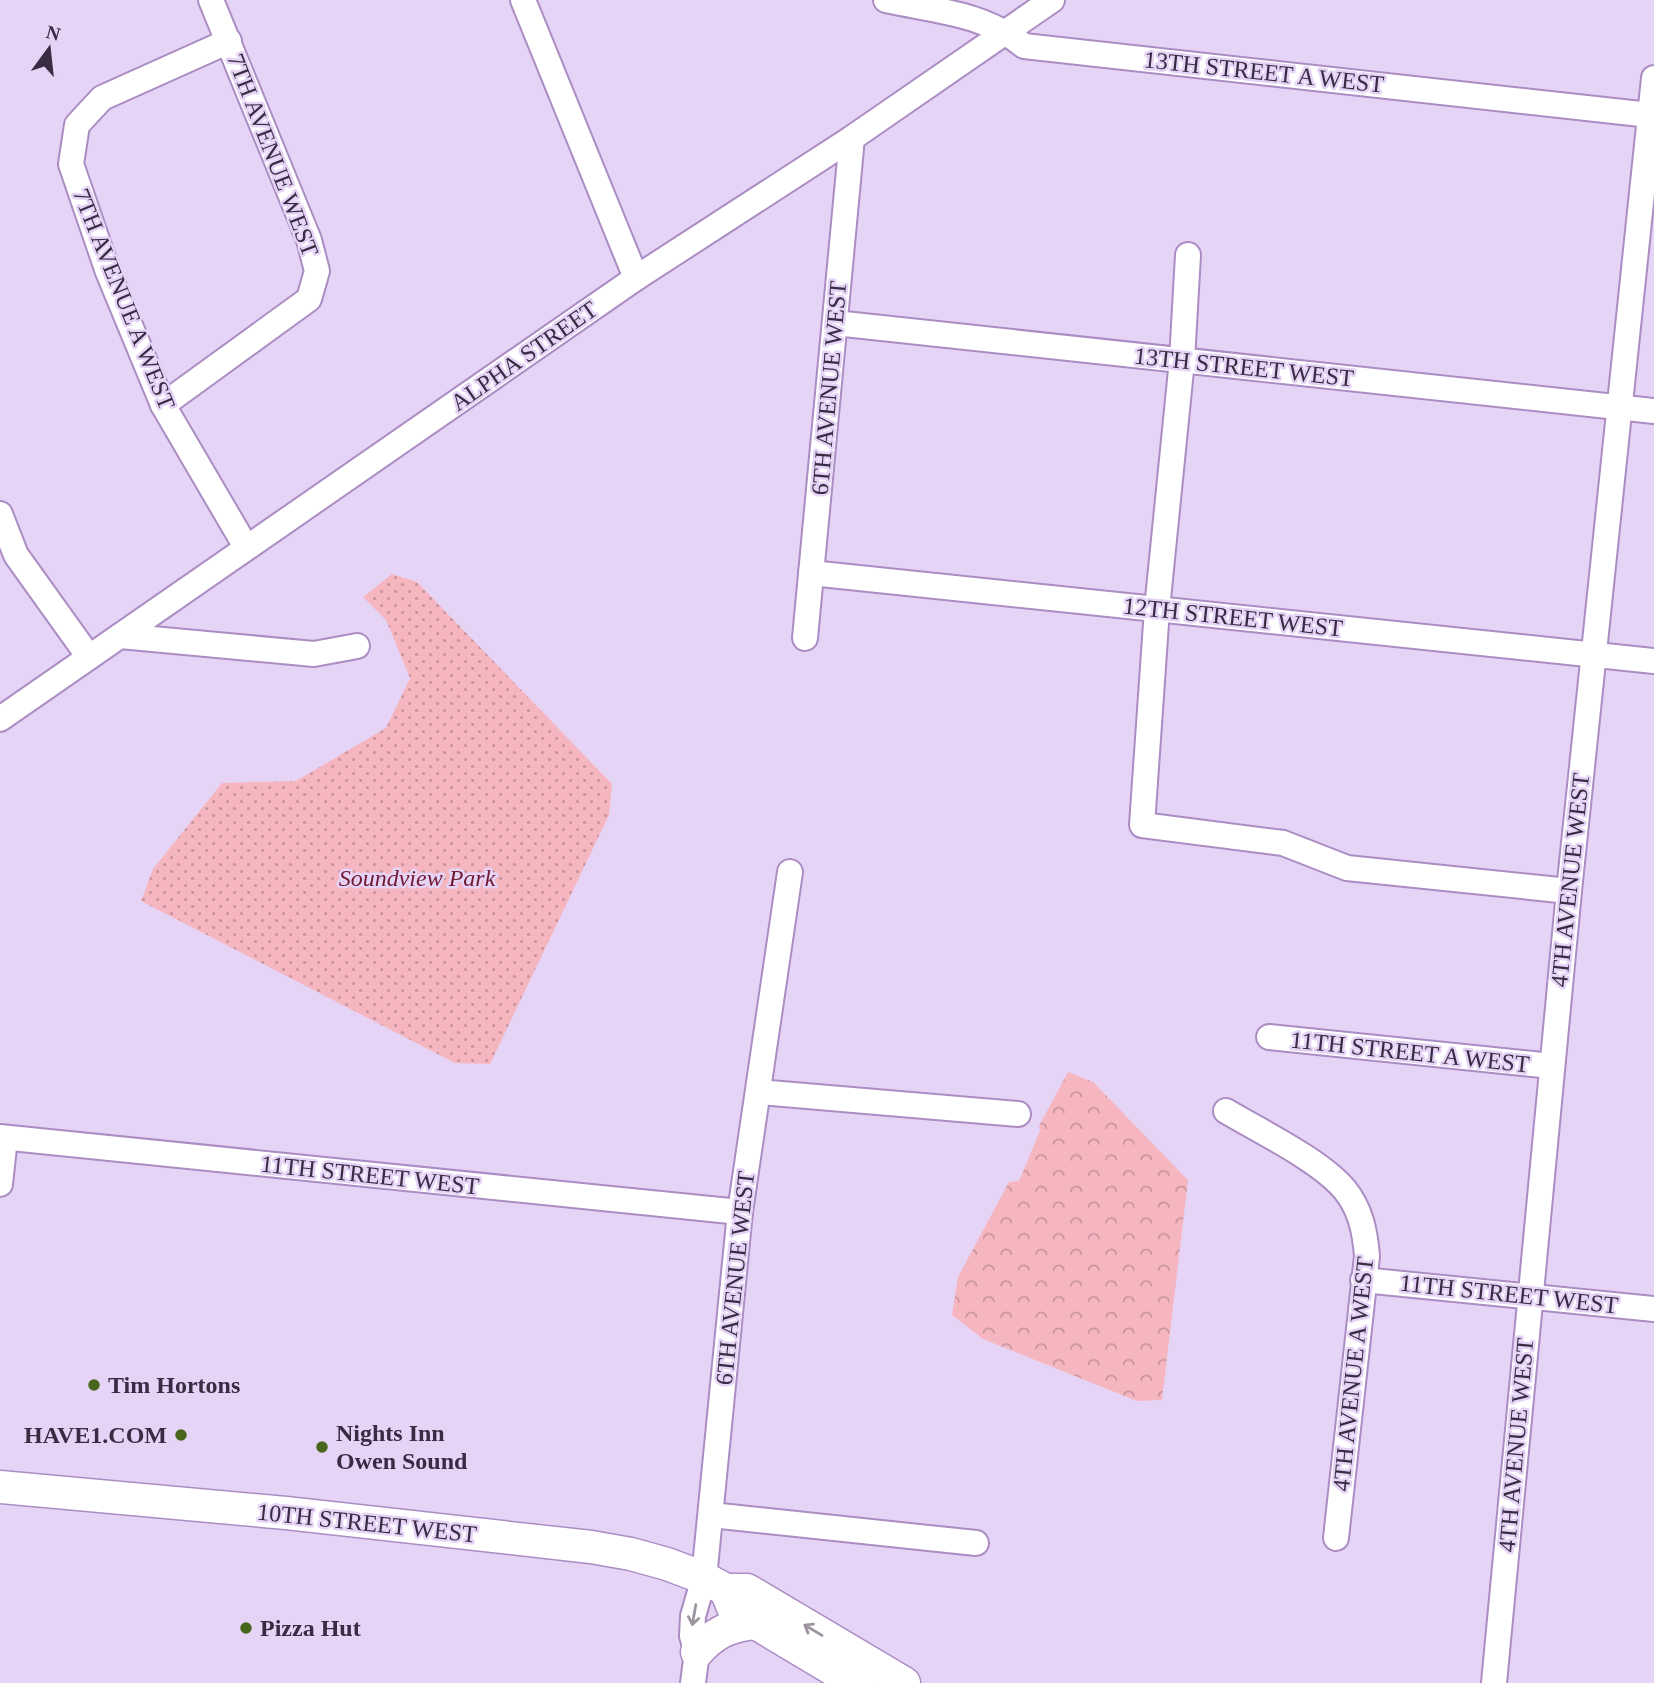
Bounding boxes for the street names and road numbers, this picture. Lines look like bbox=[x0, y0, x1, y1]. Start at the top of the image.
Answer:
street label: 13TH STREET A WEST bbox=[1143, 46, 1386, 98]
street label: 7TH AVENUE WEST bbox=[222, 50, 324, 260]
street label: 7TH AVENUE A WEST bbox=[68, 185, 180, 413]
street label: 6TH AVENUE WEST bbox=[807, 279, 851, 496]
street label: ALPHA STREET bbox=[446, 296, 602, 416]
street label: 13TH STREET WEST bbox=[1133, 343, 1355, 391]
street label: 12TH STREET WEST bbox=[1122, 593, 1344, 641]
street label: 4TH AVENUE WEST bbox=[1546, 771, 1594, 988]
street label: 11TH STREET A WEST bbox=[1289, 1027, 1531, 1078]
street label: 11TH STREET WEST bbox=[259, 1151, 481, 1199]
street label: 6TH AVENUE WEST bbox=[711, 1169, 759, 1386]
street label: 4TH AVENUE A WEST bbox=[1328, 1255, 1378, 1493]
street label: 11TH STREET WEST bbox=[1398, 1270, 1620, 1318]
street label: 4TH AVENUE WEST bbox=[1494, 1336, 1538, 1553]
street label: 10TH STREET WEST bbox=[256, 1499, 478, 1547]

